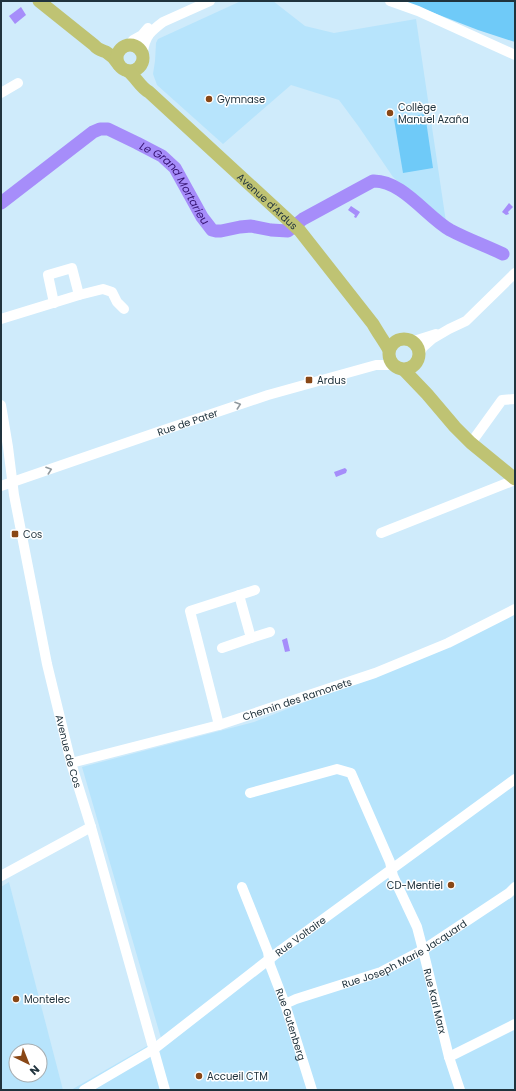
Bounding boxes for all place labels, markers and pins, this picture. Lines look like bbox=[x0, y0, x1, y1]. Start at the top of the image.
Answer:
place label: Gymnase bbox=[217, 92, 265, 107]
marker: Gymnase bbox=[204, 94, 214, 104]
place label: Collège Manuel Azaña bbox=[398, 100, 469, 127]
marker: Collège Manuel Azaña bbox=[385, 108, 395, 118]
place label: Ardus bbox=[317, 373, 346, 388]
marker: Ardus bbox=[304, 375, 314, 385]
place label: Cos bbox=[23, 527, 42, 542]
marker: Cos bbox=[10, 529, 20, 539]
place label: CD-Mentiel bbox=[387, 878, 443, 893]
marker: CD-Mentiel bbox=[446, 880, 456, 890]
place label: Montelec bbox=[24, 992, 70, 1007]
marker: Montelec bbox=[11, 994, 21, 1004]
place label: Accueil CTM bbox=[207, 1069, 268, 1084]
marker: Accueil CTM bbox=[194, 1071, 204, 1081]

